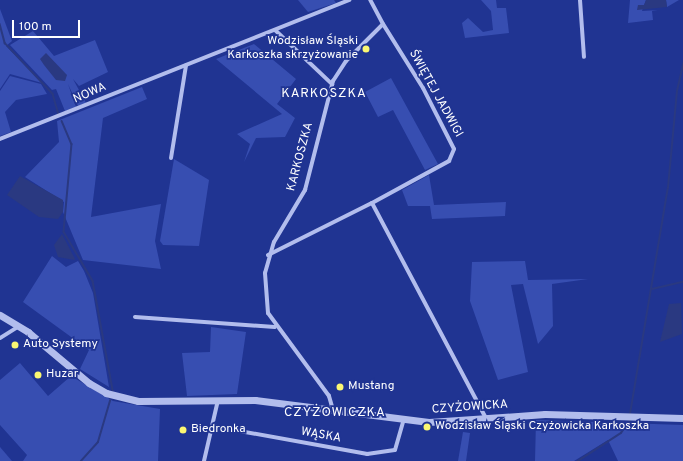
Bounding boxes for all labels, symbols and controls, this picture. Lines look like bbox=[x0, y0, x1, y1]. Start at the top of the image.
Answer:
scale bar bbox=[14, 12, 82, 38]
text: 100 m bbox=[19, 19, 52, 35]
place label: Wodzisław Śląski Karkoszka skrzyżowanie bbox=[227, 35, 358, 63]
marker: Wodzisław Śląski Karkoszka skrzyżowanie bbox=[361, 44, 371, 54]
street label: ŚWIĘTEJ JADWIGI bbox=[405, 48, 465, 140]
street label: NOWA bbox=[71, 81, 109, 107]
district label: KARKOSZKA bbox=[281, 86, 367, 102]
street label: KARKOSZKA bbox=[285, 121, 317, 193]
place label: Auto Systemy bbox=[23, 338, 98, 352]
marker: Auto Systemy bbox=[10, 340, 20, 350]
place label: Huzar bbox=[46, 368, 78, 382]
marker: Huzar bbox=[33, 370, 43, 380]
place label: Mustang bbox=[348, 380, 394, 394]
marker: Mustang bbox=[335, 382, 345, 392]
street label: CZYŻOWICKA bbox=[431, 398, 509, 418]
district label: CZYŻOWICZKA bbox=[284, 405, 386, 421]
place label: Wodzisław Śląski Czyżowicka Karkoszka bbox=[435, 420, 649, 434]
marker: Wodzisław Śląski Czyżowicka Karkoszka bbox=[422, 422, 432, 432]
place label: Biedronka bbox=[191, 423, 245, 437]
marker: Biedronka bbox=[178, 425, 188, 435]
street label: WĄSKA bbox=[300, 425, 342, 447]

